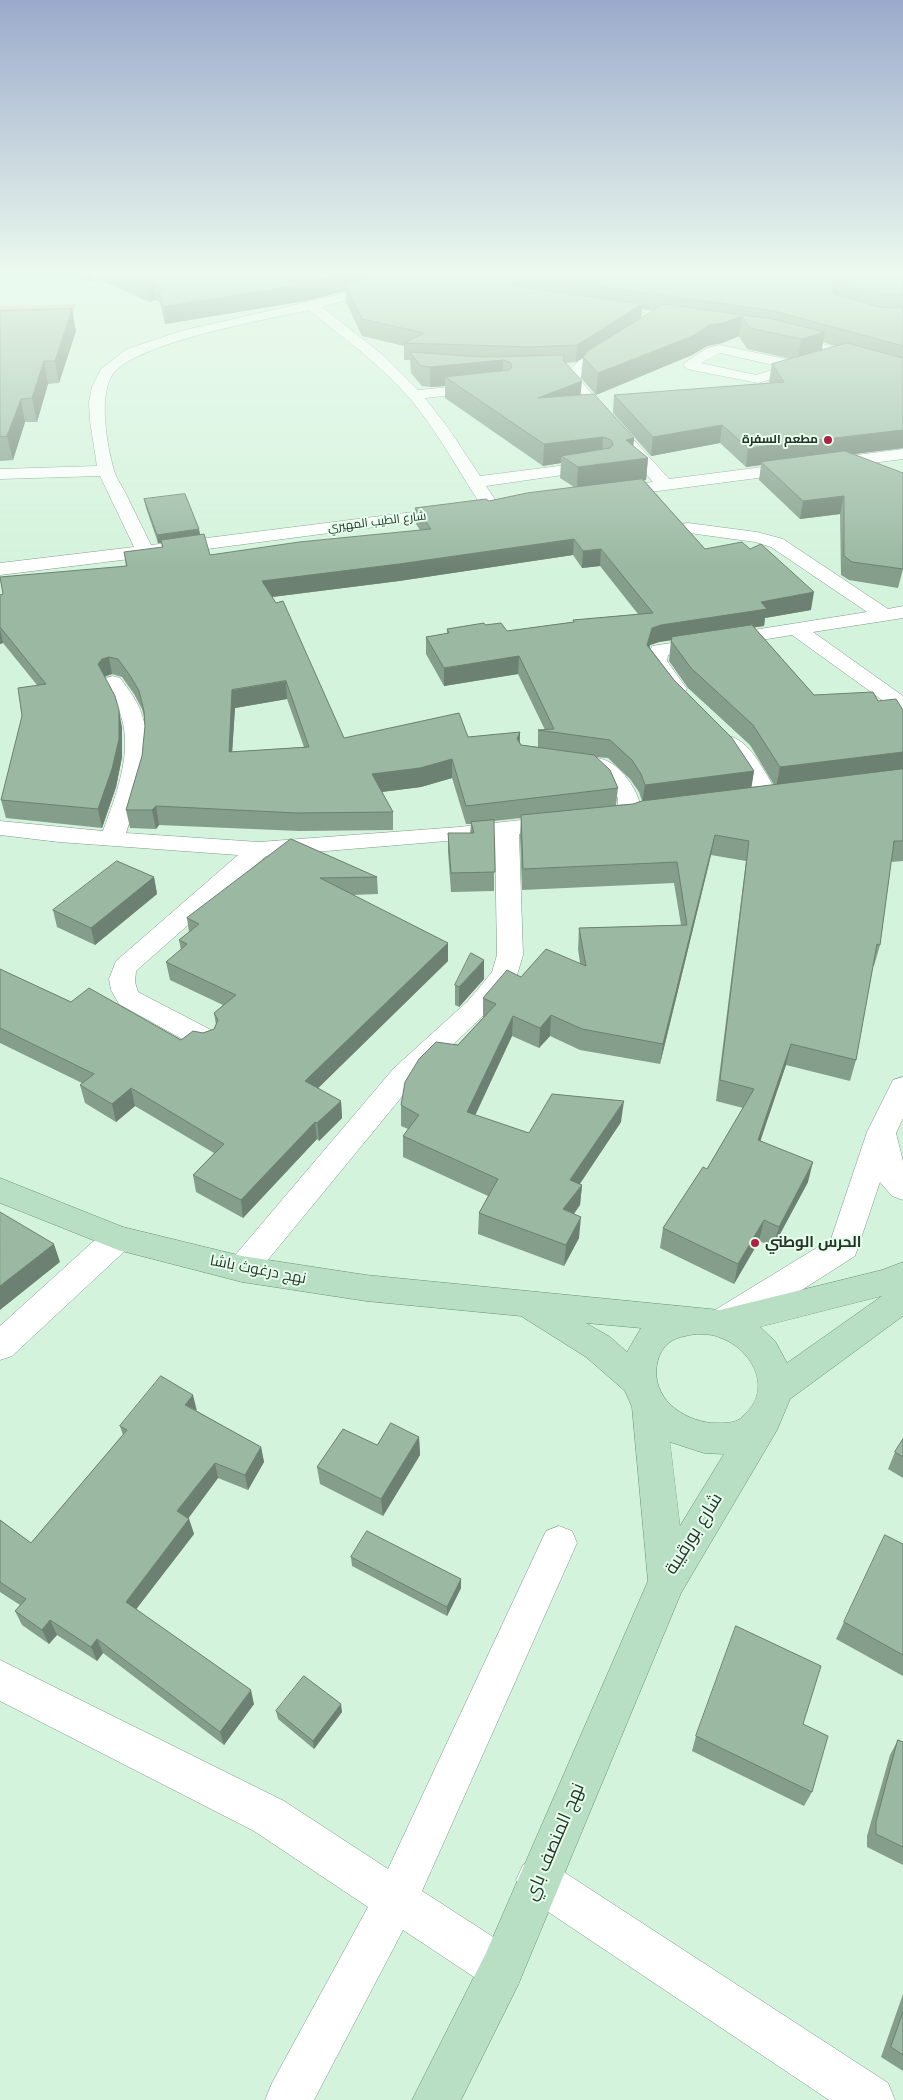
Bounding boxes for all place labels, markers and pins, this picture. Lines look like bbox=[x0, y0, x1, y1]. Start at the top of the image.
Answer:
place label: مطعم السفرة bbox=[742, 433, 818, 447]
marker: مطعم السفرة bbox=[822, 434, 834, 446]
place label: الحرس الوطني bbox=[765, 1234, 861, 1252]
marker: الحرس الوطني bbox=[749, 1237, 761, 1249]

